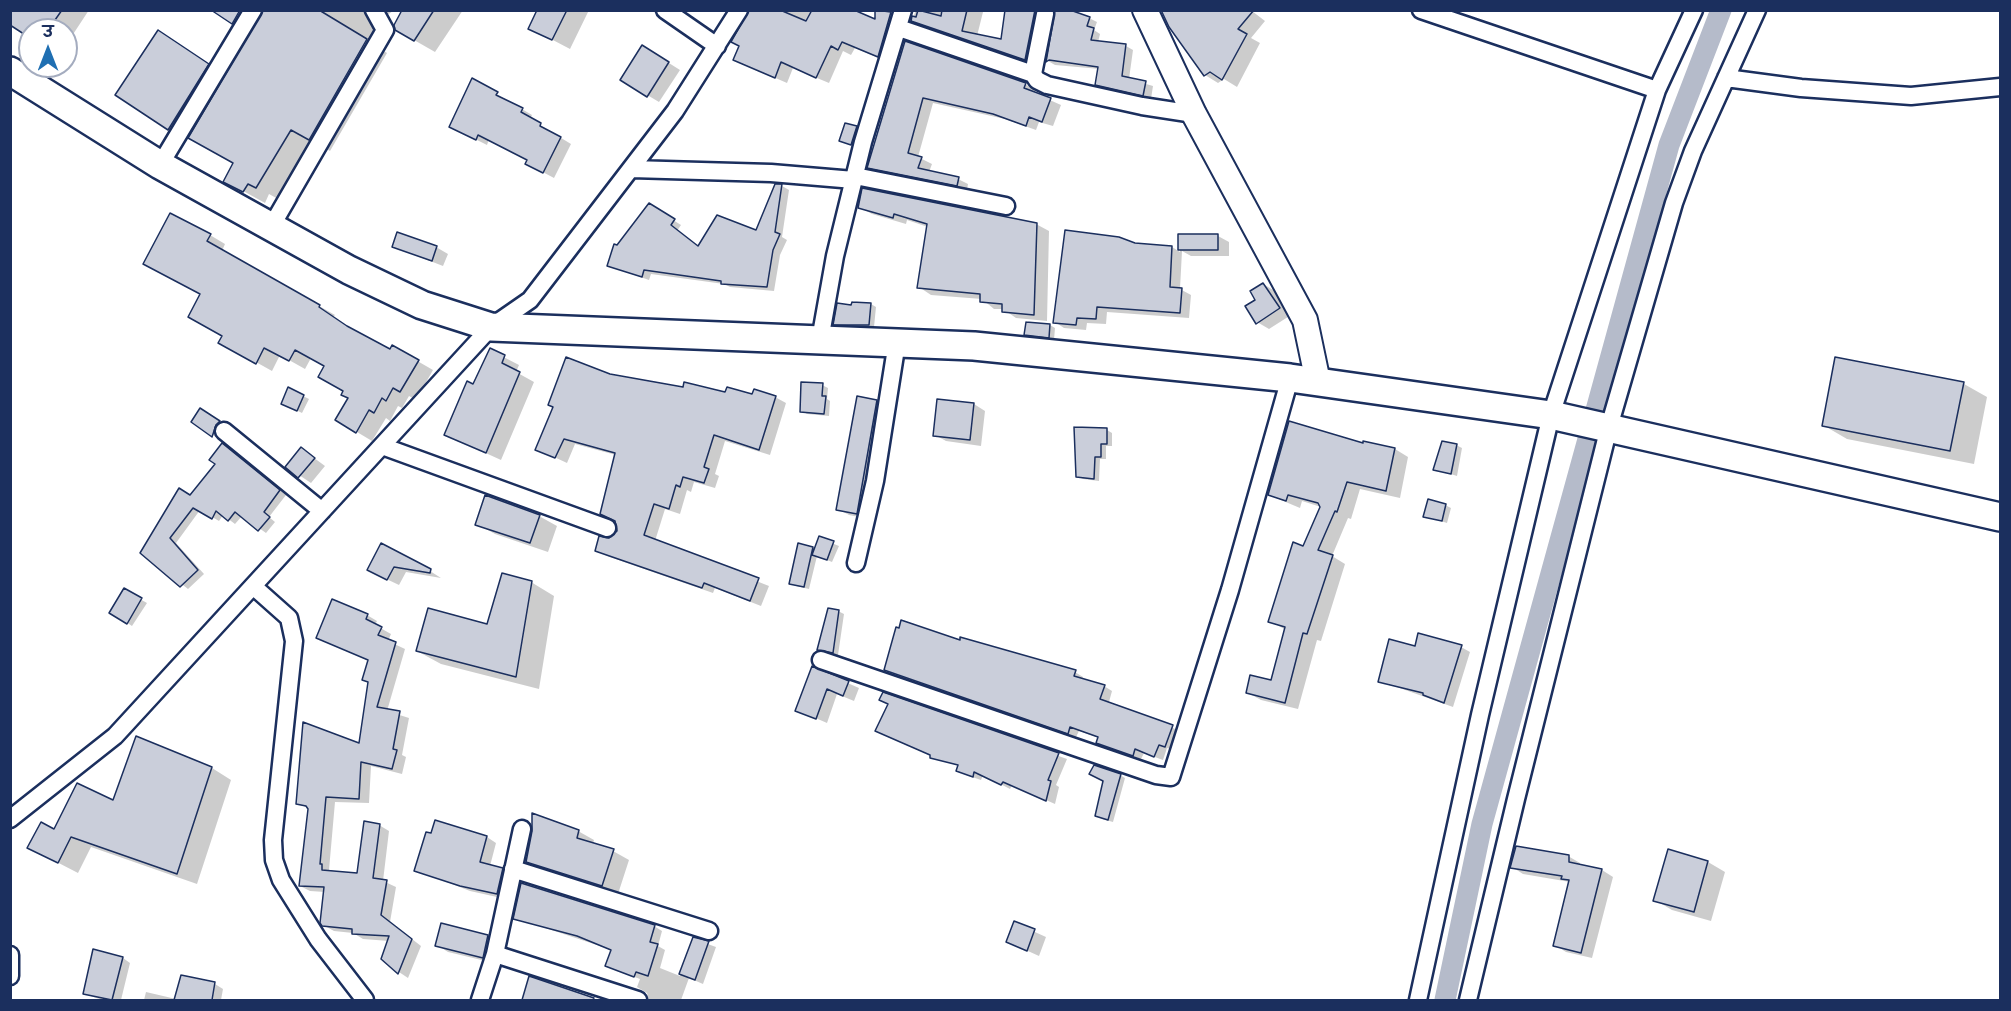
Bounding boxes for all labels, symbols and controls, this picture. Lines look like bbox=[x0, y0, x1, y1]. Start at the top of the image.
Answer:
north arrow bbox=[18, 18, 78, 78]
text: उ bbox=[43, 22, 53, 41]

